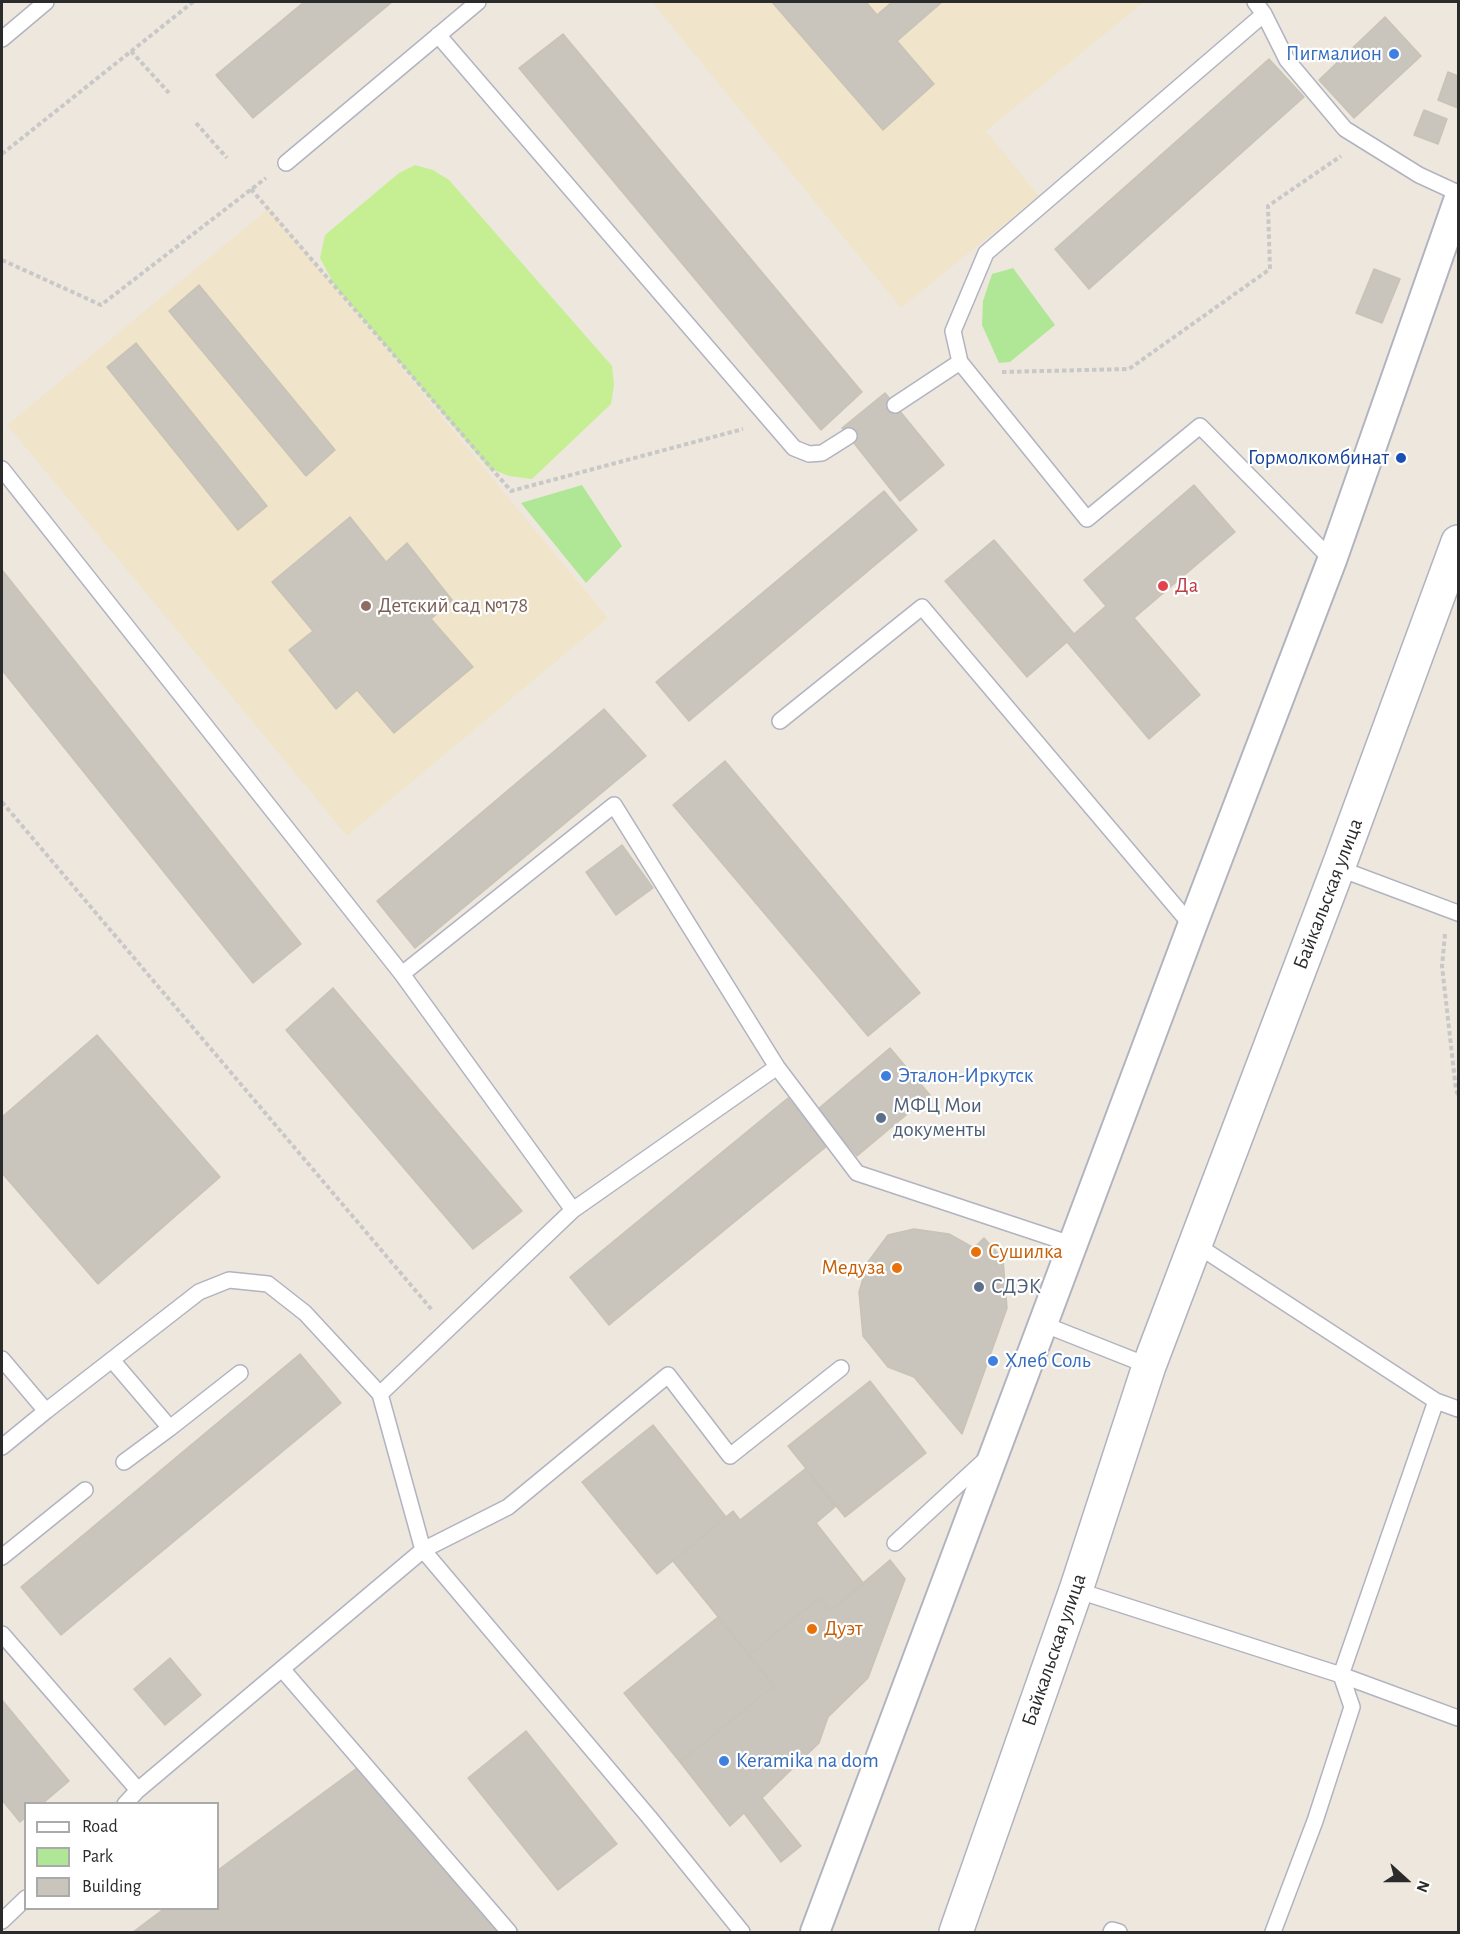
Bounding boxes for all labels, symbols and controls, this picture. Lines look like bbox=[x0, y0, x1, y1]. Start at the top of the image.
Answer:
place label: Пигмалион bbox=[1286, 41, 1382, 67]
marker: Пигмалион bbox=[1387, 47, 1401, 61]
place label: Гормолкомбинат bbox=[1248, 445, 1389, 471]
marker: Гормолкомбинат bbox=[1394, 451, 1408, 465]
place label: Да bbox=[1175, 573, 1198, 599]
marker: Да bbox=[1156, 579, 1170, 593]
place label: Детский сад №178 bbox=[378, 593, 528, 619]
marker: Детский сад №178 bbox=[359, 599, 373, 613]
street label: Байкальская улица bbox=[1288, 815, 1368, 973]
place label: Эталон-Иркутск bbox=[898, 1063, 1033, 1089]
marker: Эталон-Иркутск bbox=[879, 1069, 893, 1083]
place label: МФЦ Мои документы bbox=[893, 1093, 986, 1143]
marker: МФЦ Мои документы bbox=[874, 1111, 888, 1125]
place label: Сушилка bbox=[988, 1239, 1063, 1265]
marker: Сушилка bbox=[969, 1245, 983, 1259]
place label: Медуза bbox=[821, 1255, 885, 1281]
marker: Медуза bbox=[890, 1261, 904, 1275]
place label: СДЭК bbox=[991, 1274, 1041, 1300]
marker: СДЭК bbox=[972, 1280, 986, 1294]
place label: Хлеб Соль bbox=[1005, 1348, 1091, 1374]
marker: Хлеб Соль bbox=[986, 1354, 1000, 1368]
street label: Байкальская улица bbox=[1016, 1570, 1092, 1730]
place label: Дуэт bbox=[824, 1616, 863, 1642]
marker: Дуэт bbox=[805, 1622, 819, 1636]
place label: Keramika na dom bbox=[736, 1748, 879, 1774]
marker: Keramika na dom bbox=[717, 1754, 731, 1768]
legend bbox=[24, 1802, 219, 1910]
text: Road bbox=[82, 1818, 118, 1836]
text: Park bbox=[82, 1848, 113, 1866]
north arrow bbox=[1376, 1850, 1436, 1910]
text: Building bbox=[82, 1878, 141, 1896]
text: N bbox=[1413, 1878, 1432, 1895]

